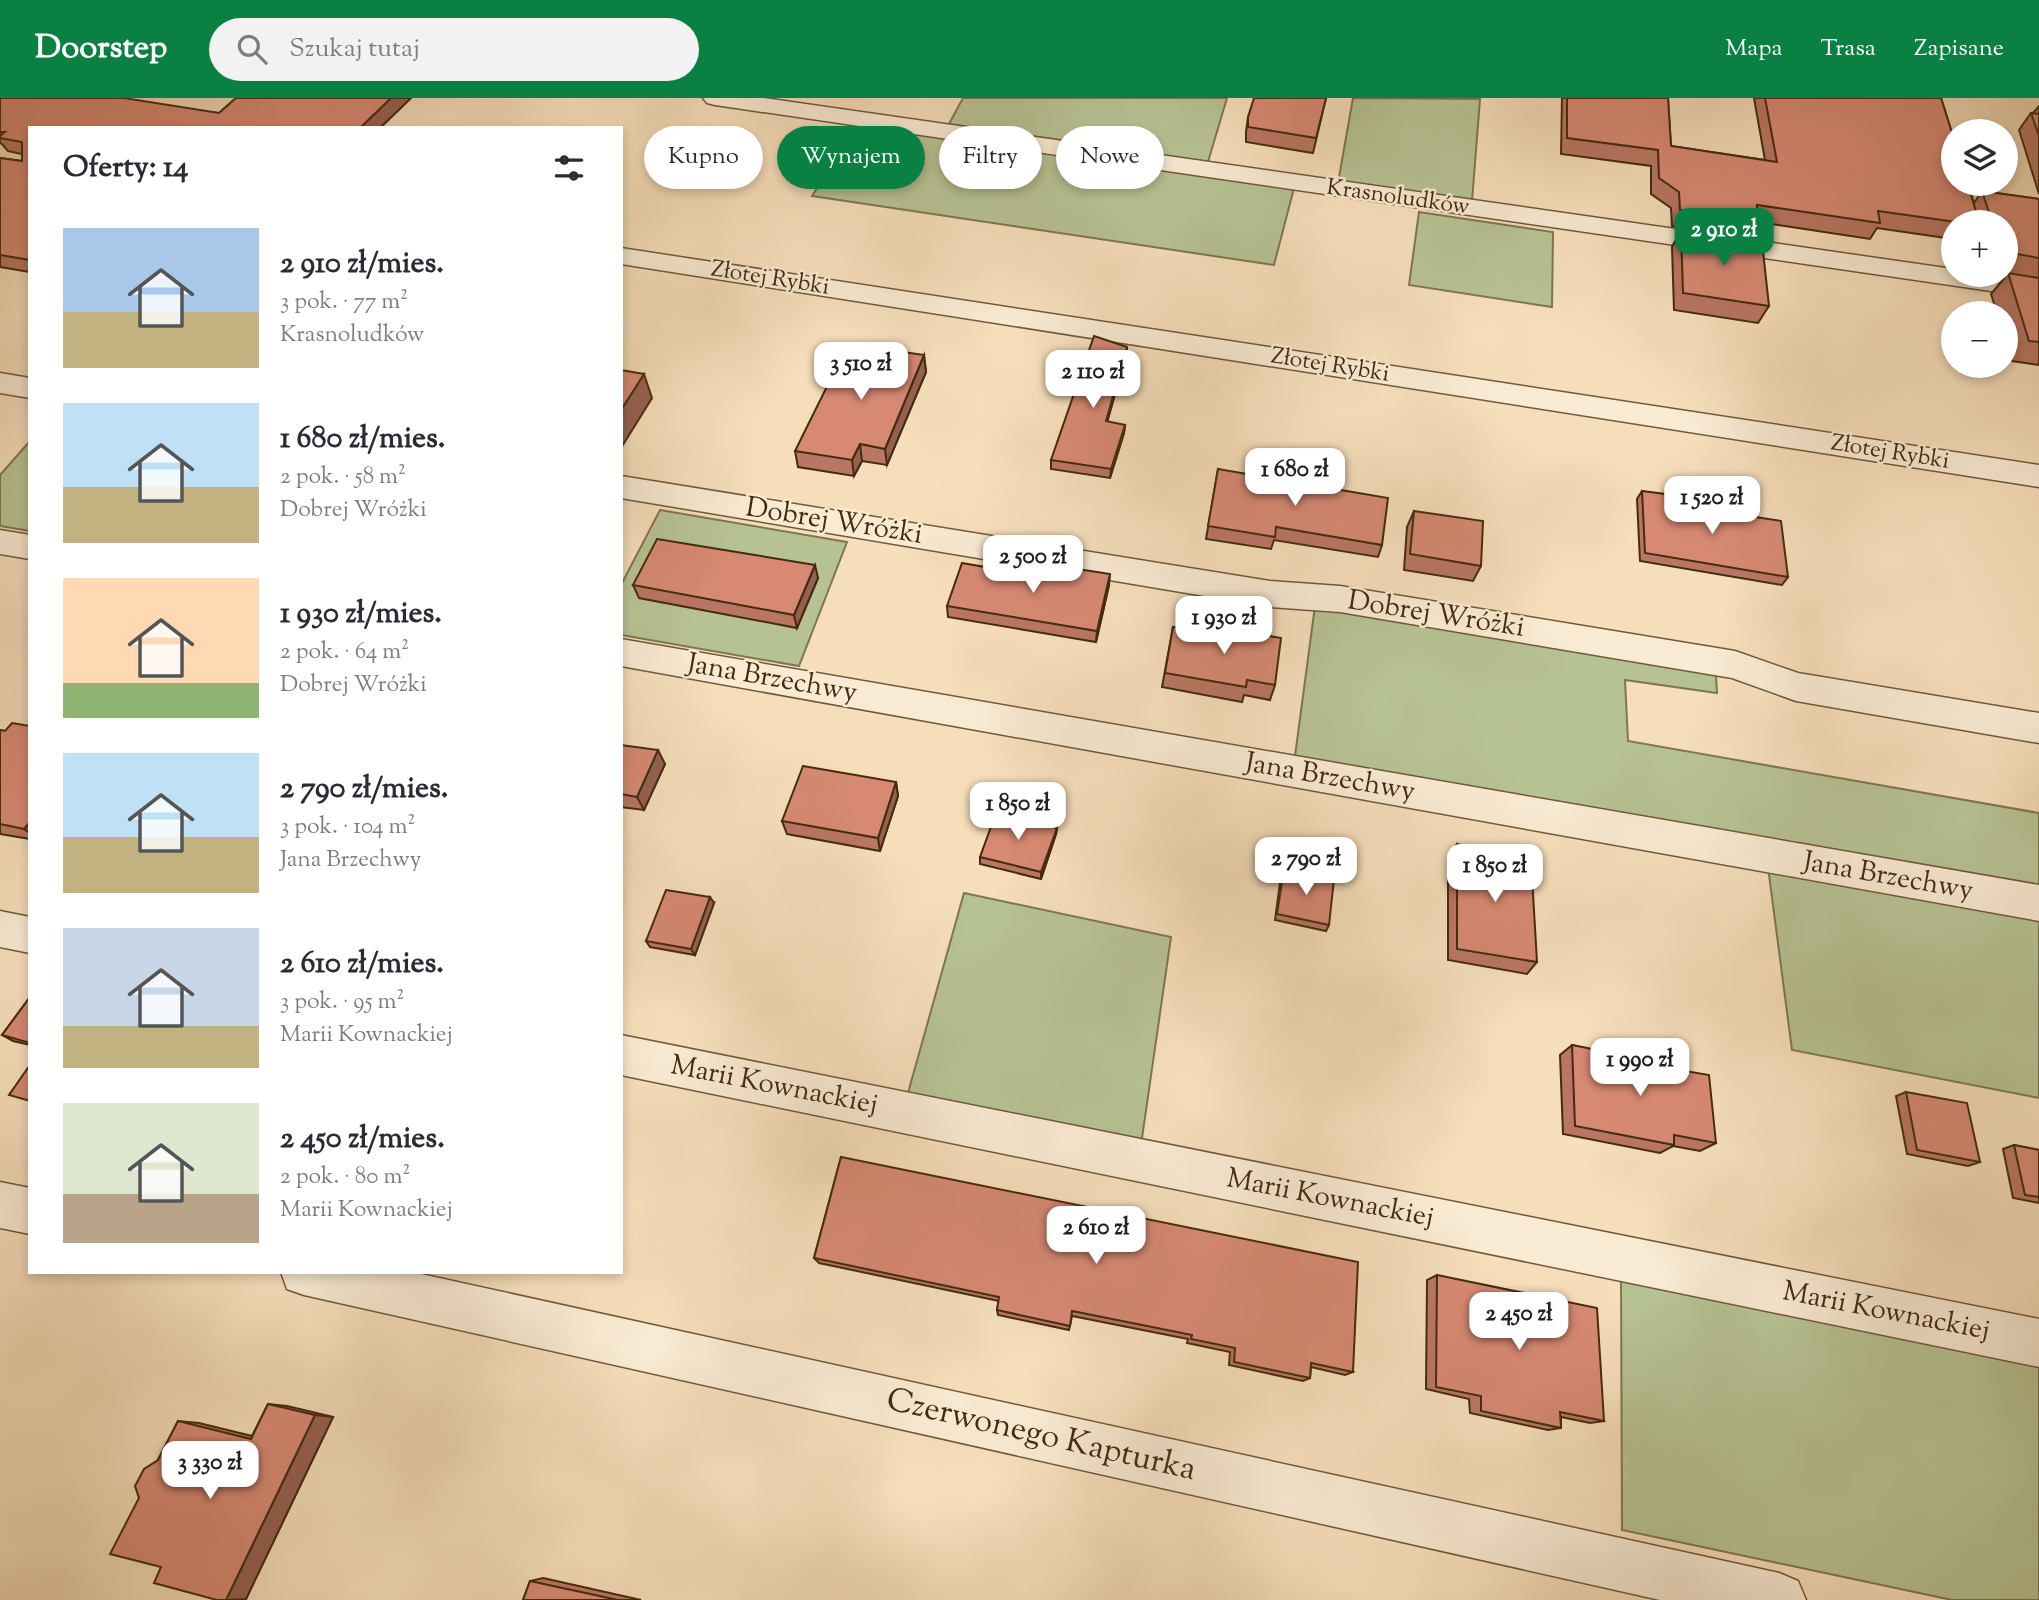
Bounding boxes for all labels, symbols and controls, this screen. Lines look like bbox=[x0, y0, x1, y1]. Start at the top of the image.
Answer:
search box bbox=[209, 18, 699, 81]
text: Doorstep bbox=[35, 25, 167, 73]
icon: search bbox=[233, 30, 271, 68]
text: Szukaj tutaj bbox=[289, 31, 420, 68]
text: Mapa bbox=[1725, 32, 1783, 66]
text: Trasa bbox=[1821, 32, 1876, 66]
text: Zapisane bbox=[1914, 32, 2004, 66]
map controls bbox=[1941, 119, 2018, 378]
button: layers bbox=[1941, 119, 2018, 196]
chip: Kupno bbox=[644, 126, 763, 189]
chip: Wynajem bbox=[777, 126, 925, 189]
chip: Filtry bbox=[939, 126, 1042, 189]
chip: Nowe bbox=[1056, 126, 1164, 189]
text: Oferty: 14 bbox=[63, 147, 188, 190]
icon: filters bbox=[550, 149, 588, 187]
street label: Krasnoludków bbox=[1324, 172, 1472, 224]
pin: 2 910 zł bbox=[1652, 208, 1796, 268]
button: + bbox=[1941, 210, 2018, 287]
text: 2 910 zł bbox=[1691, 214, 1757, 247]
text: 2 910 zł/mies. bbox=[280, 243, 444, 286]
street label: Złotej Rybki bbox=[708, 253, 832, 305]
icon: home bbox=[119, 256, 203, 340]
text: 3 pok. · 77 m² bbox=[280, 286, 408, 319]
button: − bbox=[1941, 301, 2018, 378]
text: Krasnoludków bbox=[280, 319, 424, 352]
street label: Złotej Rybki bbox=[1268, 340, 1392, 392]
pin: 3 510 zł bbox=[789, 342, 933, 402]
text: 3 510 zł bbox=[830, 348, 892, 381]
pin: 2 110 zł bbox=[1021, 350, 1165, 410]
text: 2 110 zł bbox=[1061, 356, 1125, 389]
text: 1 680 zł/mies. bbox=[280, 418, 445, 461]
street label: Złotej Rybki bbox=[1828, 427, 1952, 479]
icon: home bbox=[119, 431, 203, 515]
pin: 1 680 zł bbox=[1223, 448, 1367, 508]
text: 1 680 zł bbox=[1261, 454, 1329, 487]
text: 2 pok. · 58 m² bbox=[280, 461, 406, 494]
pin: 1 520 zł bbox=[1640, 476, 1784, 536]
text: 1 520 zł bbox=[1680, 482, 1744, 515]
street label: Dobrej Wróżki bbox=[743, 488, 925, 556]
text: Dobrej Wróżki bbox=[280, 494, 427, 527]
pin: 2 500 zł bbox=[961, 536, 1105, 595]
text: 2 500 zł bbox=[999, 541, 1067, 574]
street label: Dobrej Wróżki bbox=[1345, 581, 1527, 649]
text: 1 930 zł/mies. bbox=[280, 593, 442, 636]
pin: 1 930 zł bbox=[1152, 596, 1296, 656]
text: 1 930 zł bbox=[1191, 602, 1257, 635]
icon: home bbox=[119, 606, 203, 690]
text: 2 pok. · 64 m² bbox=[280, 636, 409, 669]
street label: Jana Brzechwy bbox=[682, 644, 860, 714]
text: Dobrej Wróżki bbox=[280, 669, 427, 702]
street label: Jana Brzechwy bbox=[1240, 743, 1418, 813]
text: 2 790 zł/mies. bbox=[280, 768, 448, 811]
icon: home bbox=[119, 781, 203, 865]
pin: 1 850 zł bbox=[946, 782, 1090, 842]
text: 1 850 zł bbox=[986, 788, 1050, 821]
text: 3 pok. · 104 m² bbox=[280, 811, 415, 844]
pin: 2 790 zł bbox=[1234, 838, 1378, 897]
street label: Jana Brzechwy bbox=[1798, 842, 1976, 912]
text: 2 790 zł bbox=[1271, 843, 1341, 876]
text: Jana Brzechwy bbox=[280, 844, 421, 877]
pin: 1 850 zł bbox=[1423, 844, 1567, 904]
text: 1 850 zł bbox=[1463, 850, 1527, 883]
text: 2 610 zł/mies. bbox=[280, 943, 444, 986]
icon: home bbox=[119, 956, 203, 1040]
text: 3 pok. · 95 m² bbox=[280, 986, 404, 1019]
text: Marii Kownackiej bbox=[280, 1019, 453, 1052]
pin: 1 990 zł bbox=[1568, 1038, 1712, 1098]
text: 1 990 zł bbox=[1606, 1044, 1674, 1077]
street label: Marii Kownackiej bbox=[667, 1046, 881, 1126]
text: 2 450 zł/mies. bbox=[280, 1118, 445, 1161]
icon: home bbox=[119, 1131, 203, 1215]
street label: Marii Kownackiej bbox=[1223, 1159, 1437, 1239]
text: 2 pok. · 80 m² bbox=[280, 1161, 410, 1194]
text: Marii Kownackiej bbox=[280, 1194, 453, 1227]
pin: 2 610 zł bbox=[1024, 1206, 1168, 1266]
text: 2 610 zł bbox=[1063, 1212, 1129, 1245]
street label: Marii Kownackiej bbox=[1779, 1272, 1993, 1352]
pin: 2 450 zł bbox=[1447, 1292, 1591, 1352]
text: 2 450 zł bbox=[1485, 1298, 1553, 1331]
street label: Czerwonego Kapturka bbox=[881, 1377, 1201, 1495]
pin: 3 330 zł bbox=[138, 1442, 282, 1501]
text: 3 330 zł bbox=[178, 1447, 242, 1480]

